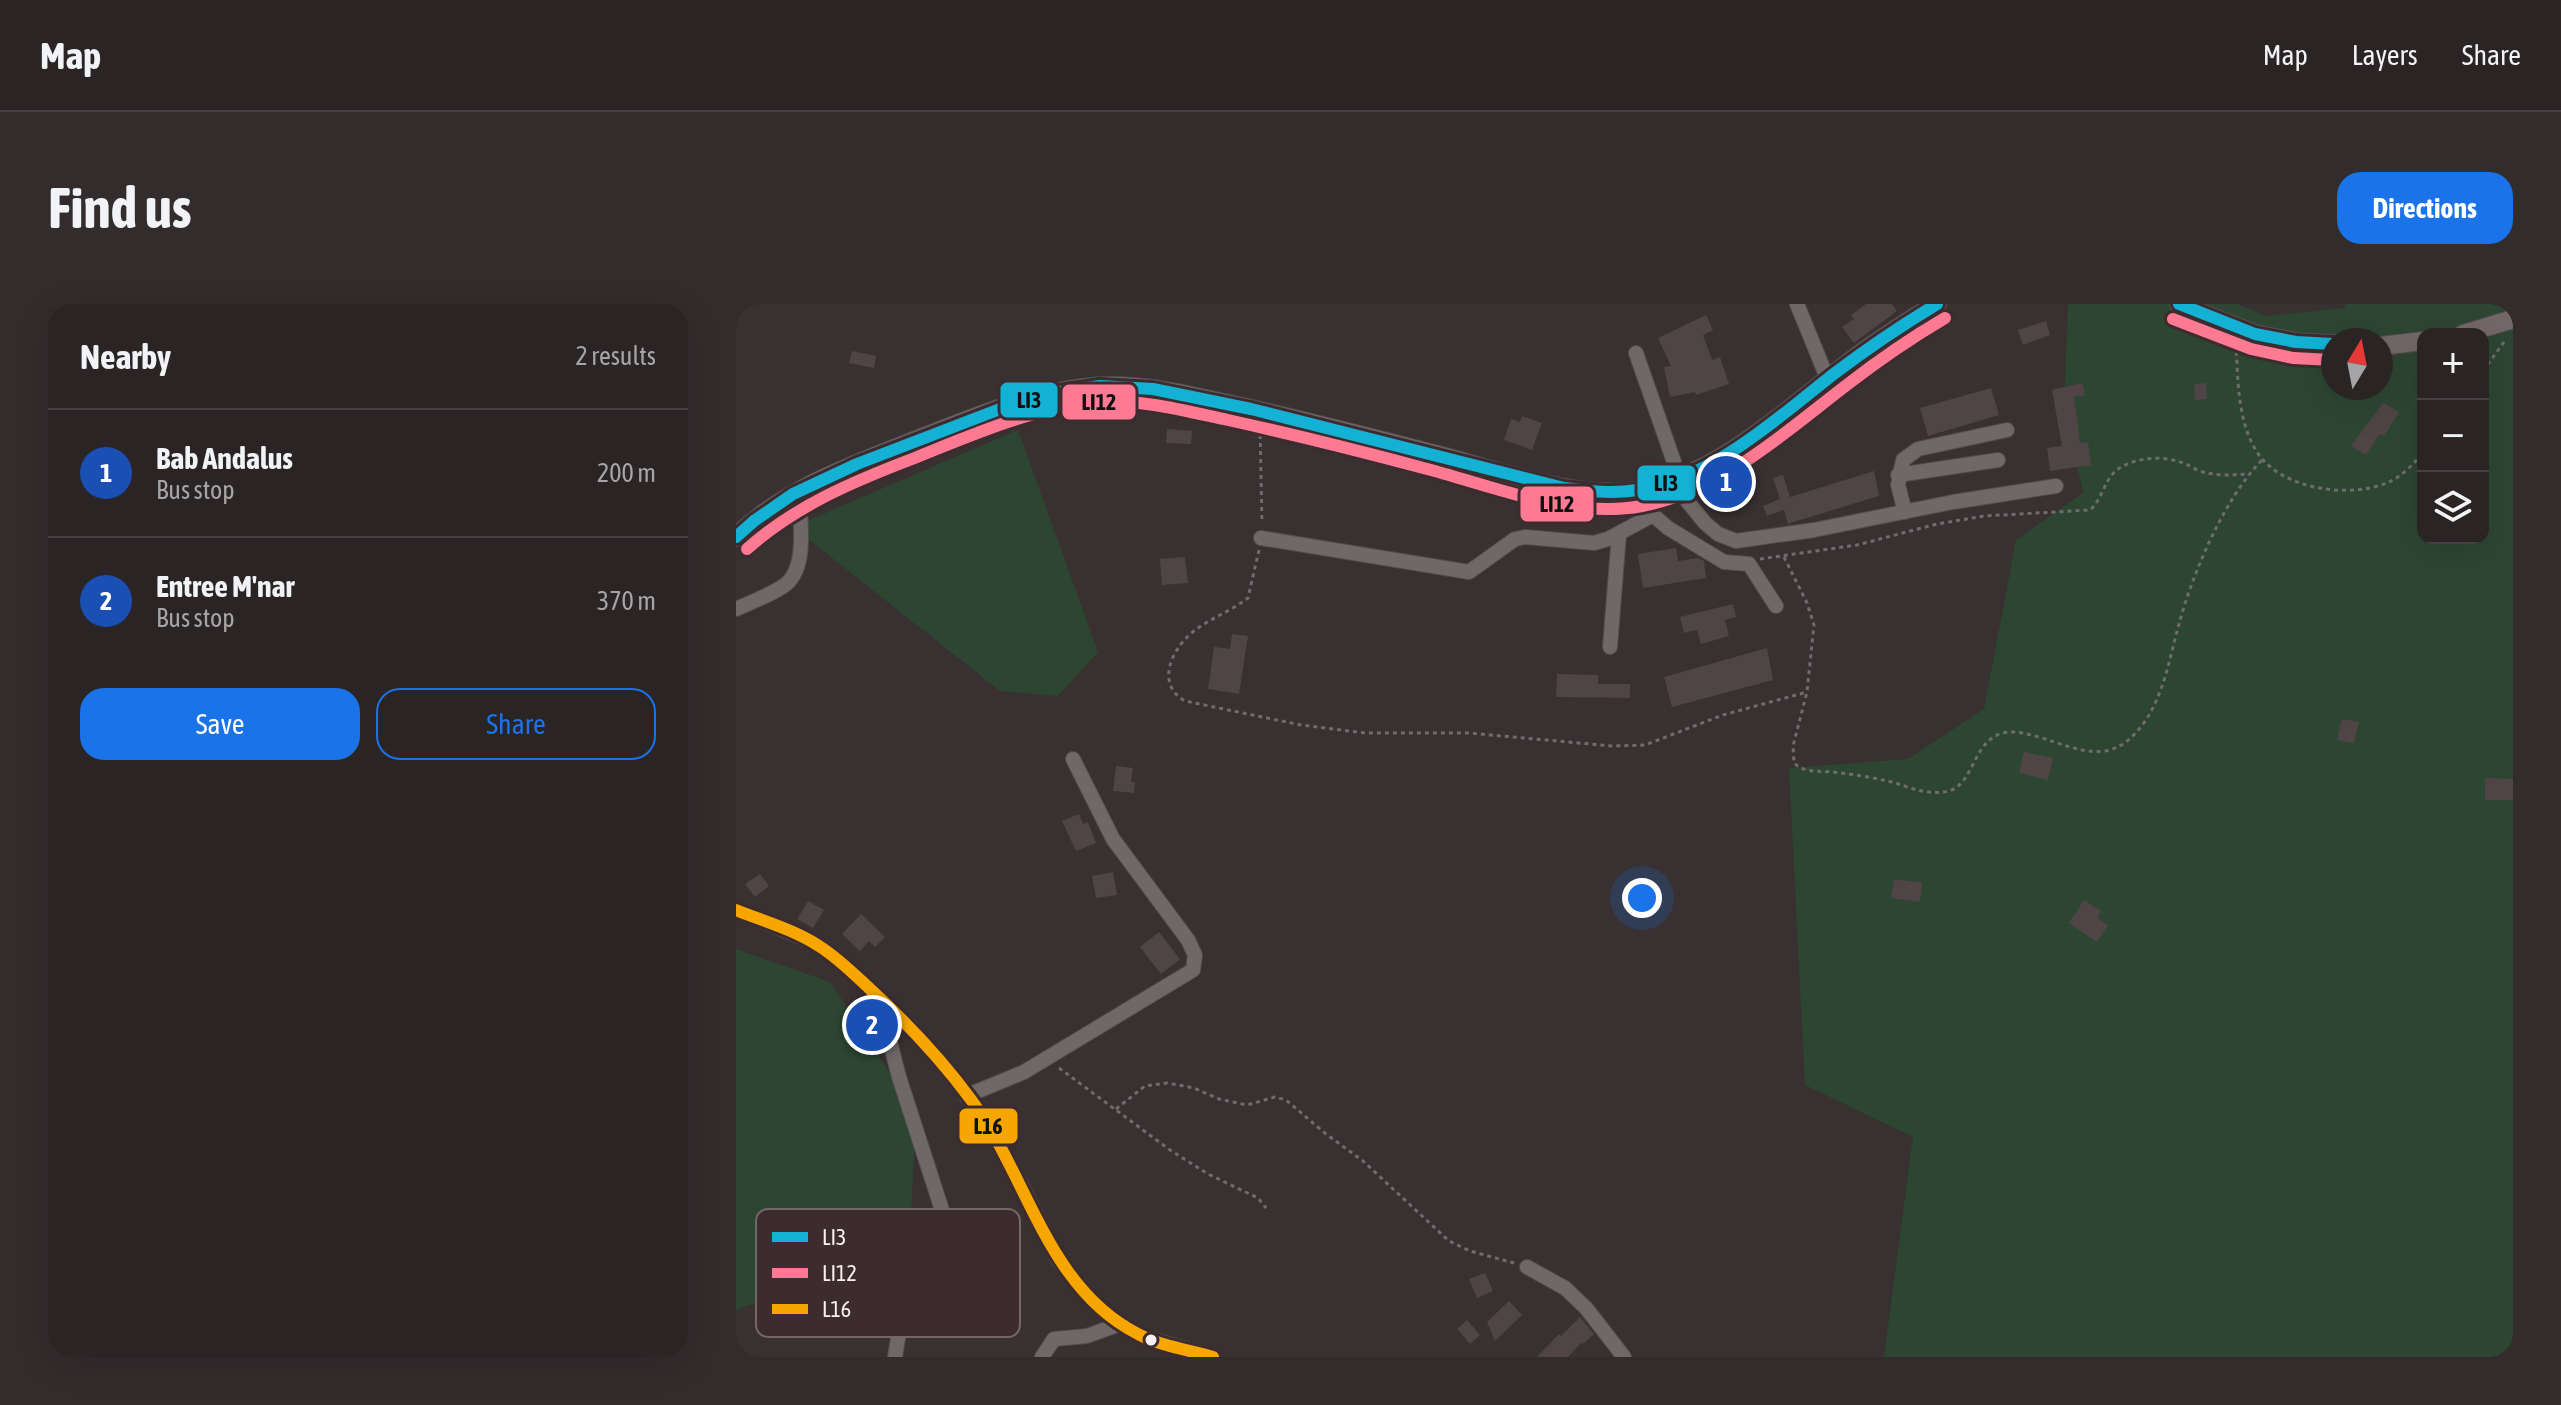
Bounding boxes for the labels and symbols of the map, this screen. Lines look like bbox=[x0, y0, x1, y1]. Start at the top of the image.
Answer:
north arrow bbox=[2321, 328, 2393, 400]
line badge: LI3 bbox=[999, 381, 1059, 419]
line badge: LI12 bbox=[1061, 383, 1137, 421]
text: LI3 bbox=[1017, 387, 1041, 413]
text: LI12 bbox=[1082, 389, 1116, 415]
pin: 1 bbox=[1700, 452, 1752, 512]
line badge: LI3 bbox=[1636, 464, 1697, 502]
text: LI3 bbox=[1654, 470, 1678, 496]
line badge: LI12 bbox=[1519, 485, 1595, 523]
text: LI12 bbox=[1540, 491, 1574, 517]
your location bbox=[1622, 878, 1662, 918]
pin: 2 bbox=[846, 995, 898, 1055]
line badge: L16 bbox=[958, 1107, 1019, 1145]
text: L16 bbox=[973, 1113, 1003, 1139]
legend bbox=[756, 1209, 1020, 1337]
text: LI3 bbox=[822, 1224, 846, 1250]
text: LI12 bbox=[822, 1260, 857, 1286]
text: L16 bbox=[822, 1296, 851, 1322]
unlabelled marker bbox=[1143, 1332, 1159, 1348]

